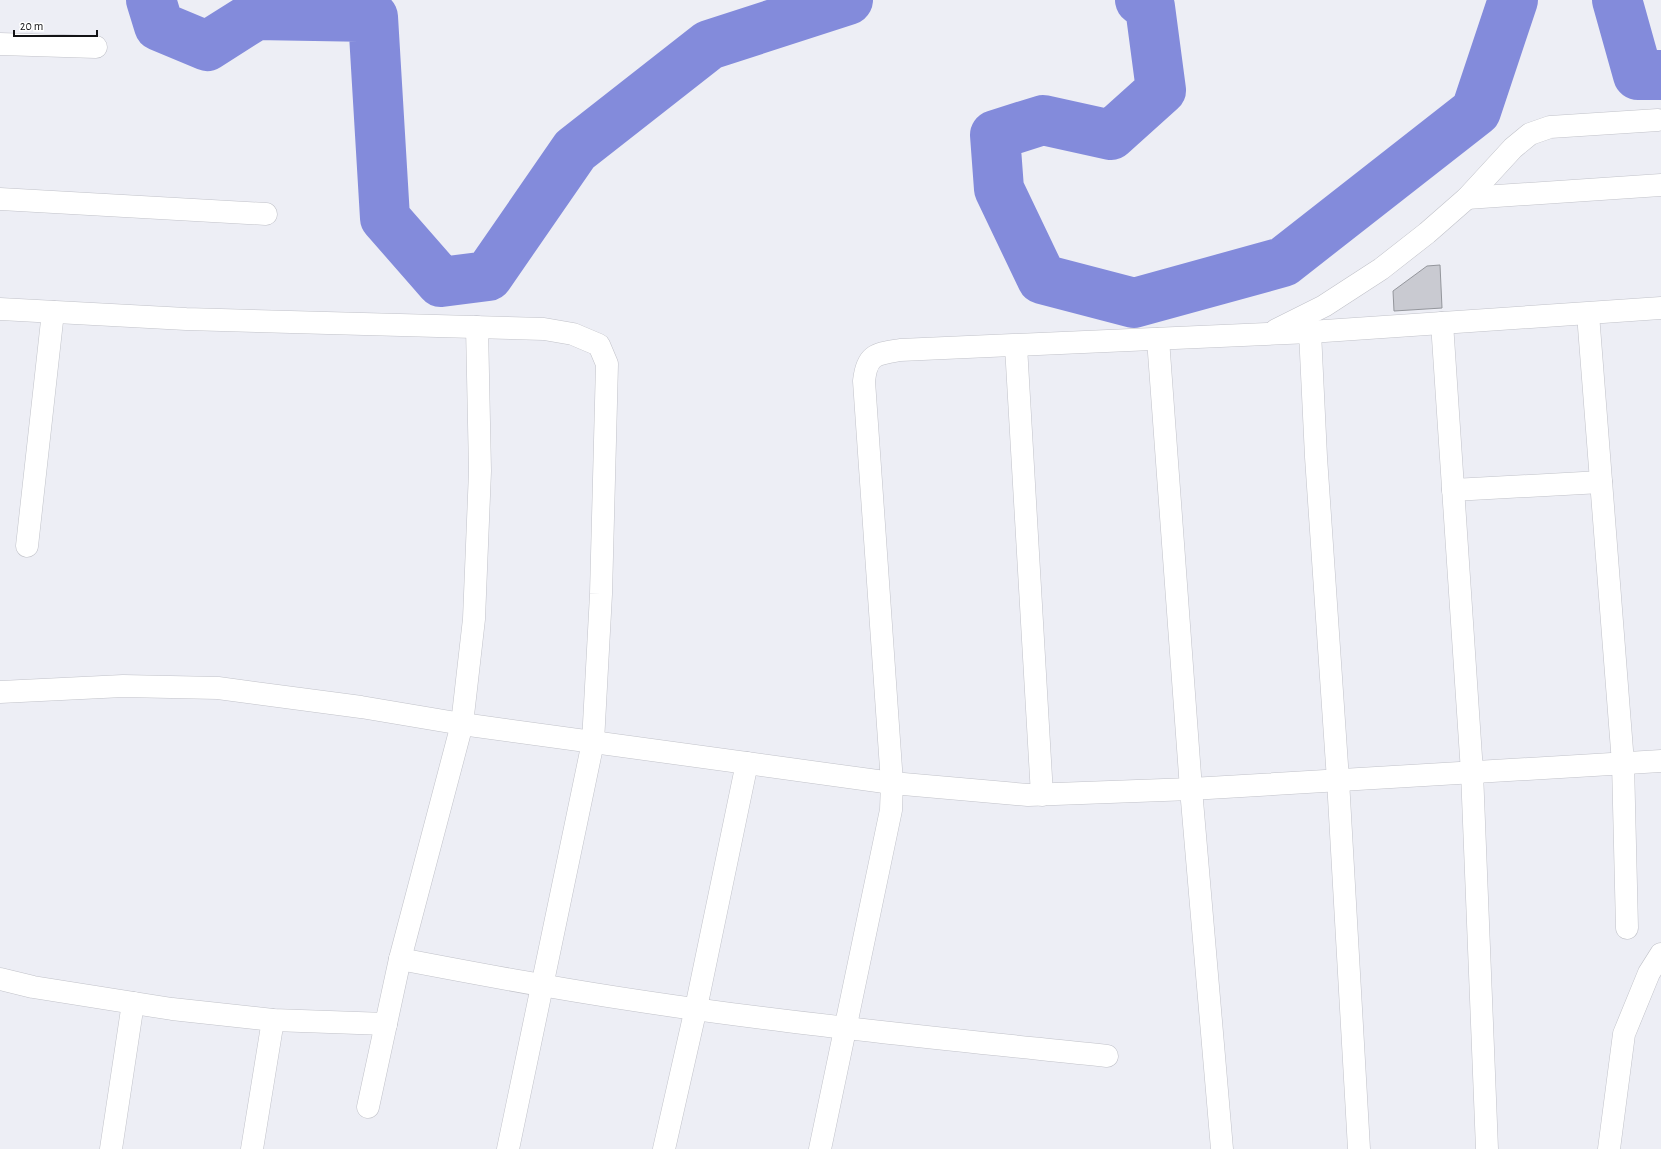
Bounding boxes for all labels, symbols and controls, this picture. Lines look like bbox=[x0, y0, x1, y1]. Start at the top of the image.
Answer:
scale bar bbox=[14, 12, 97, 38]
text: 20 m bbox=[20, 20, 43, 32]

